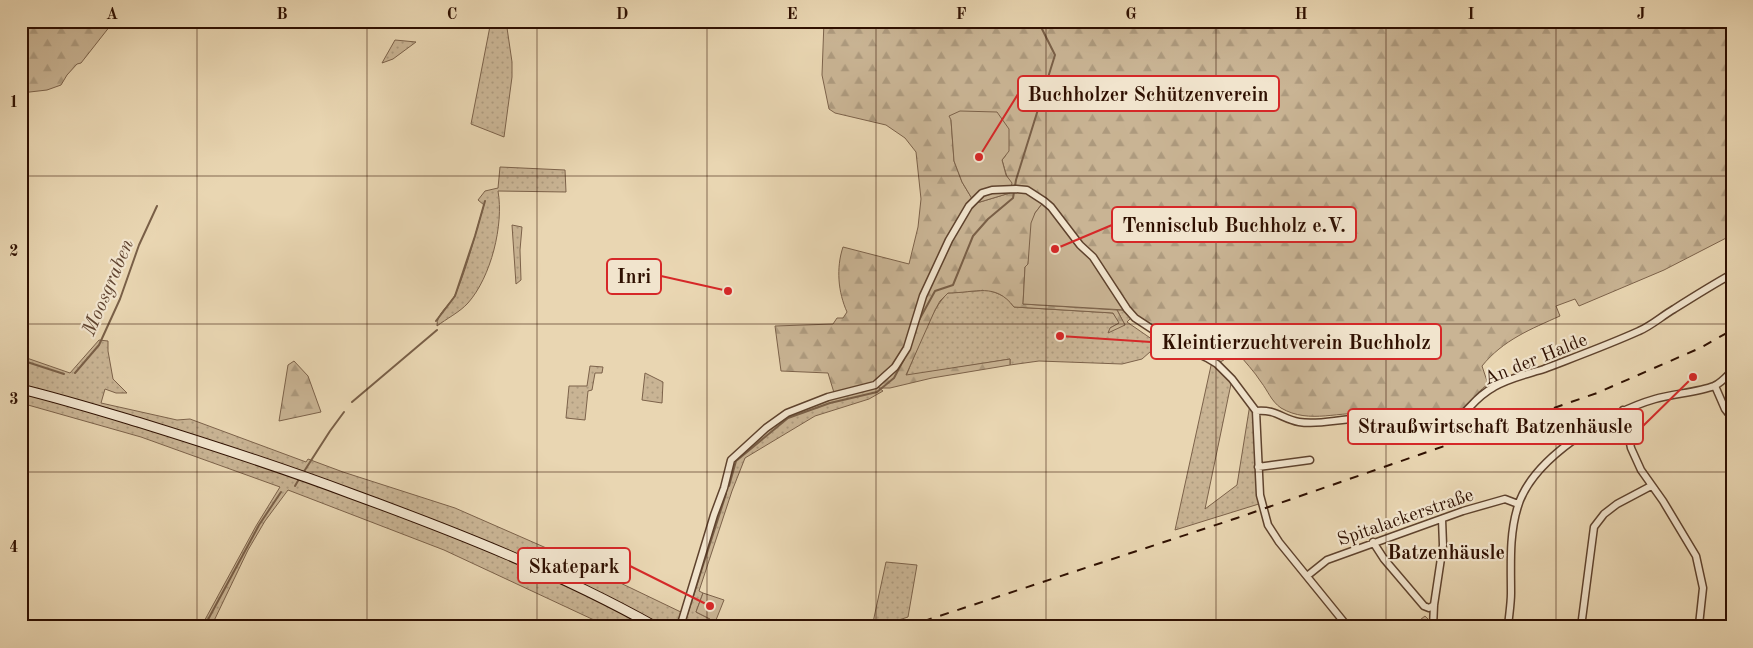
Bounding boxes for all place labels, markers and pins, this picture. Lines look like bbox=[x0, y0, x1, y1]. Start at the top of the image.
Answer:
callout: Buchholzer Schützenverein bbox=[1018, 76, 1279, 111]
callout: Tennisclub Buchholz e.V. bbox=[1112, 207, 1356, 242]
callout: Inri bbox=[607, 259, 661, 294]
callout: Kleintierzuchtverein Buchholz bbox=[1151, 324, 1441, 359]
callout: Straußwirtschaft Batzenhäusle bbox=[1348, 409, 1643, 444]
callout: Skatepark bbox=[518, 548, 630, 583]

